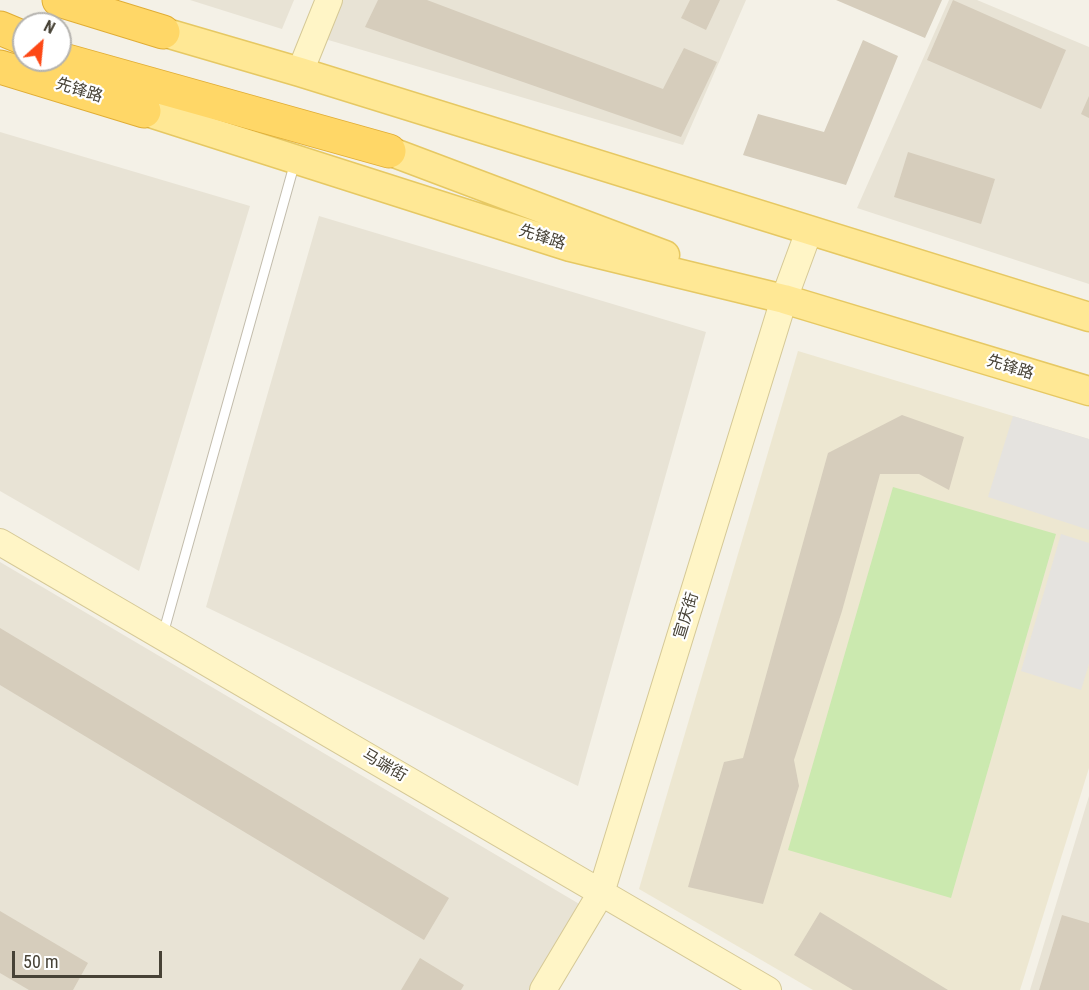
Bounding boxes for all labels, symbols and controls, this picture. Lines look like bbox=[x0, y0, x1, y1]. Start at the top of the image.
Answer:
north arrow bbox=[12, 12, 72, 72]
text: N bbox=[41, 17, 58, 38]
street label: 先锋路 bbox=[53, 75, 105, 107]
street label: 先锋路 bbox=[516, 221, 568, 255]
street label: 先锋路 bbox=[984, 352, 1036, 384]
street label: 宣庆街 bbox=[671, 590, 703, 642]
street label: 马端街 bbox=[358, 746, 410, 786]
scale bar bbox=[15, 939, 165, 977]
text: 50 m bbox=[23, 951, 58, 972]

